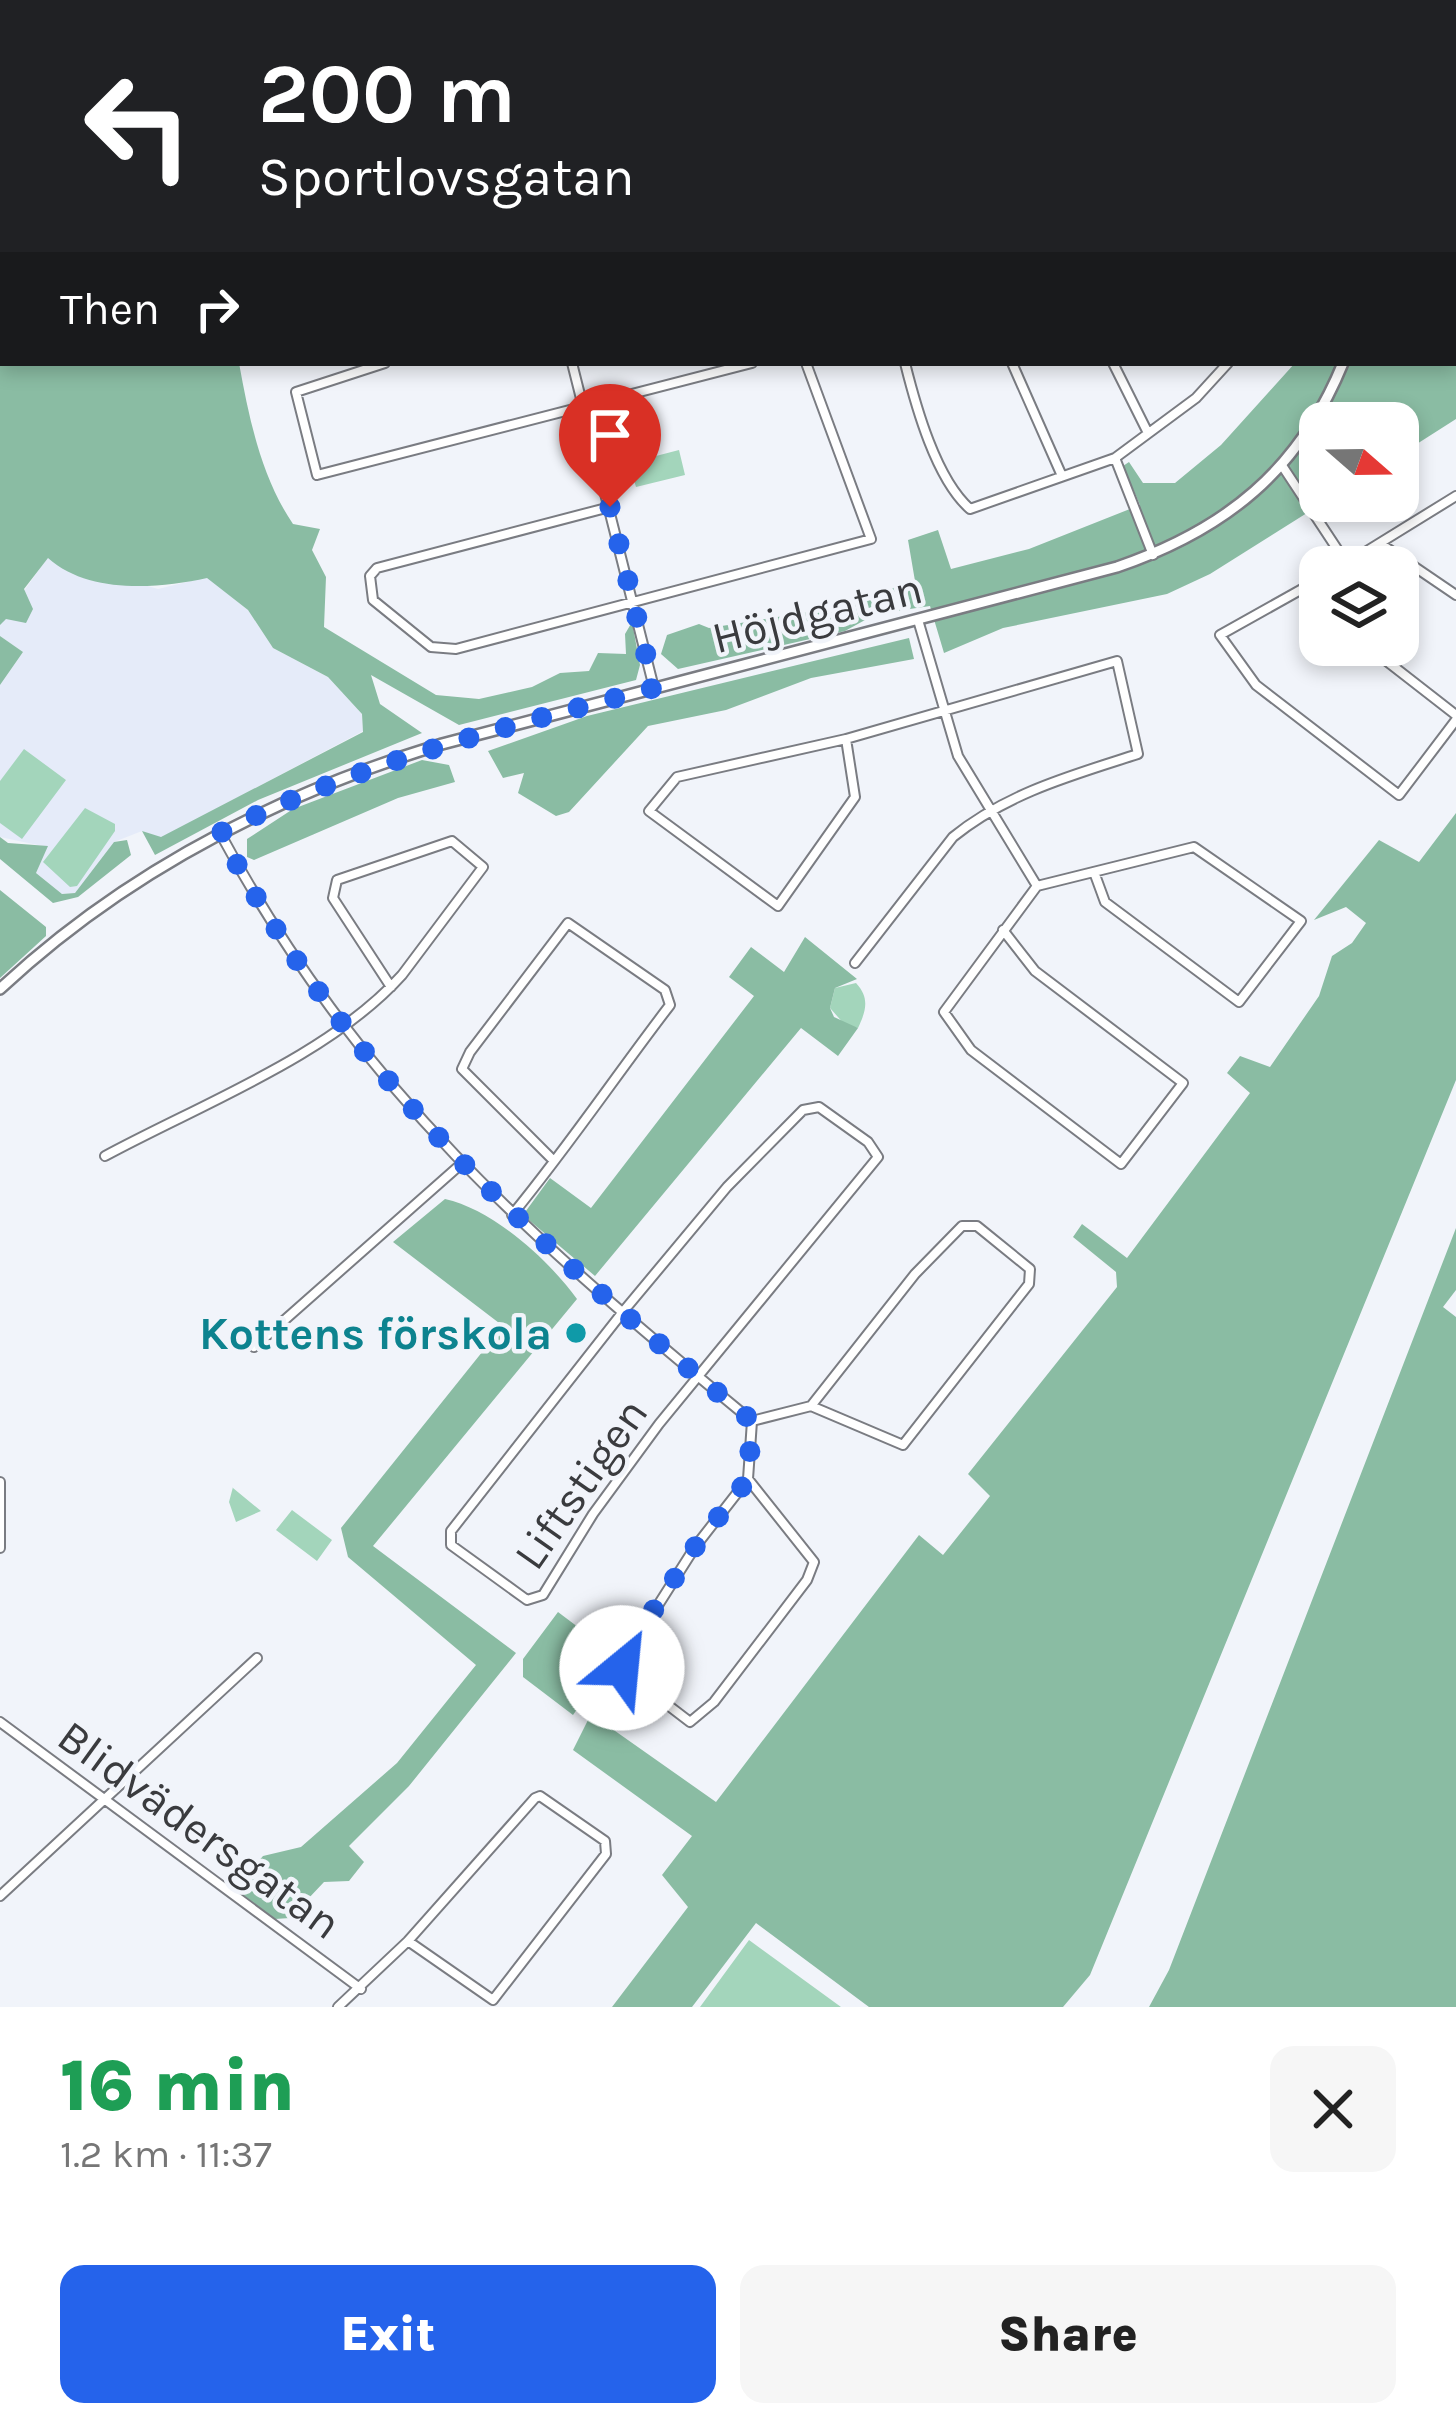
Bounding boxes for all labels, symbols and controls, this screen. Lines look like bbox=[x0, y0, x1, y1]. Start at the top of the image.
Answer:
text: 200 m bbox=[258, 45, 516, 143]
icon: left bbox=[60, 48, 216, 204]
text: Sportlovsgatan bbox=[258, 145, 635, 209]
icon: right bbox=[184, 276, 250, 342]
text: Then bbox=[60, 283, 160, 335]
pin bbox=[559, 384, 661, 507]
icon: arrive bbox=[577, 402, 643, 468]
north arrow bbox=[1299, 402, 1419, 522]
map controls bbox=[1299, 402, 1419, 666]
button: layers bbox=[1299, 546, 1419, 666]
street label: Höjdgatan bbox=[707, 562, 928, 665]
place label: Kottens förskola bbox=[199, 1308, 552, 1360]
marker: Kottens förskola bbox=[563, 1320, 589, 1346]
street label: Liftstigen bbox=[503, 1388, 659, 1580]
position arrow bbox=[559, 1605, 685, 1731]
street label: Blidvädersgatan bbox=[47, 1710, 351, 1951]
text: 16 min bbox=[60, 2044, 295, 2128]
button: close bbox=[1270, 2046, 1396, 2172]
text: 1.2 km · 11:37 bbox=[60, 2131, 272, 2177]
button: Exit bbox=[60, 2265, 716, 2403]
button: Share bbox=[740, 2265, 1396, 2403]

